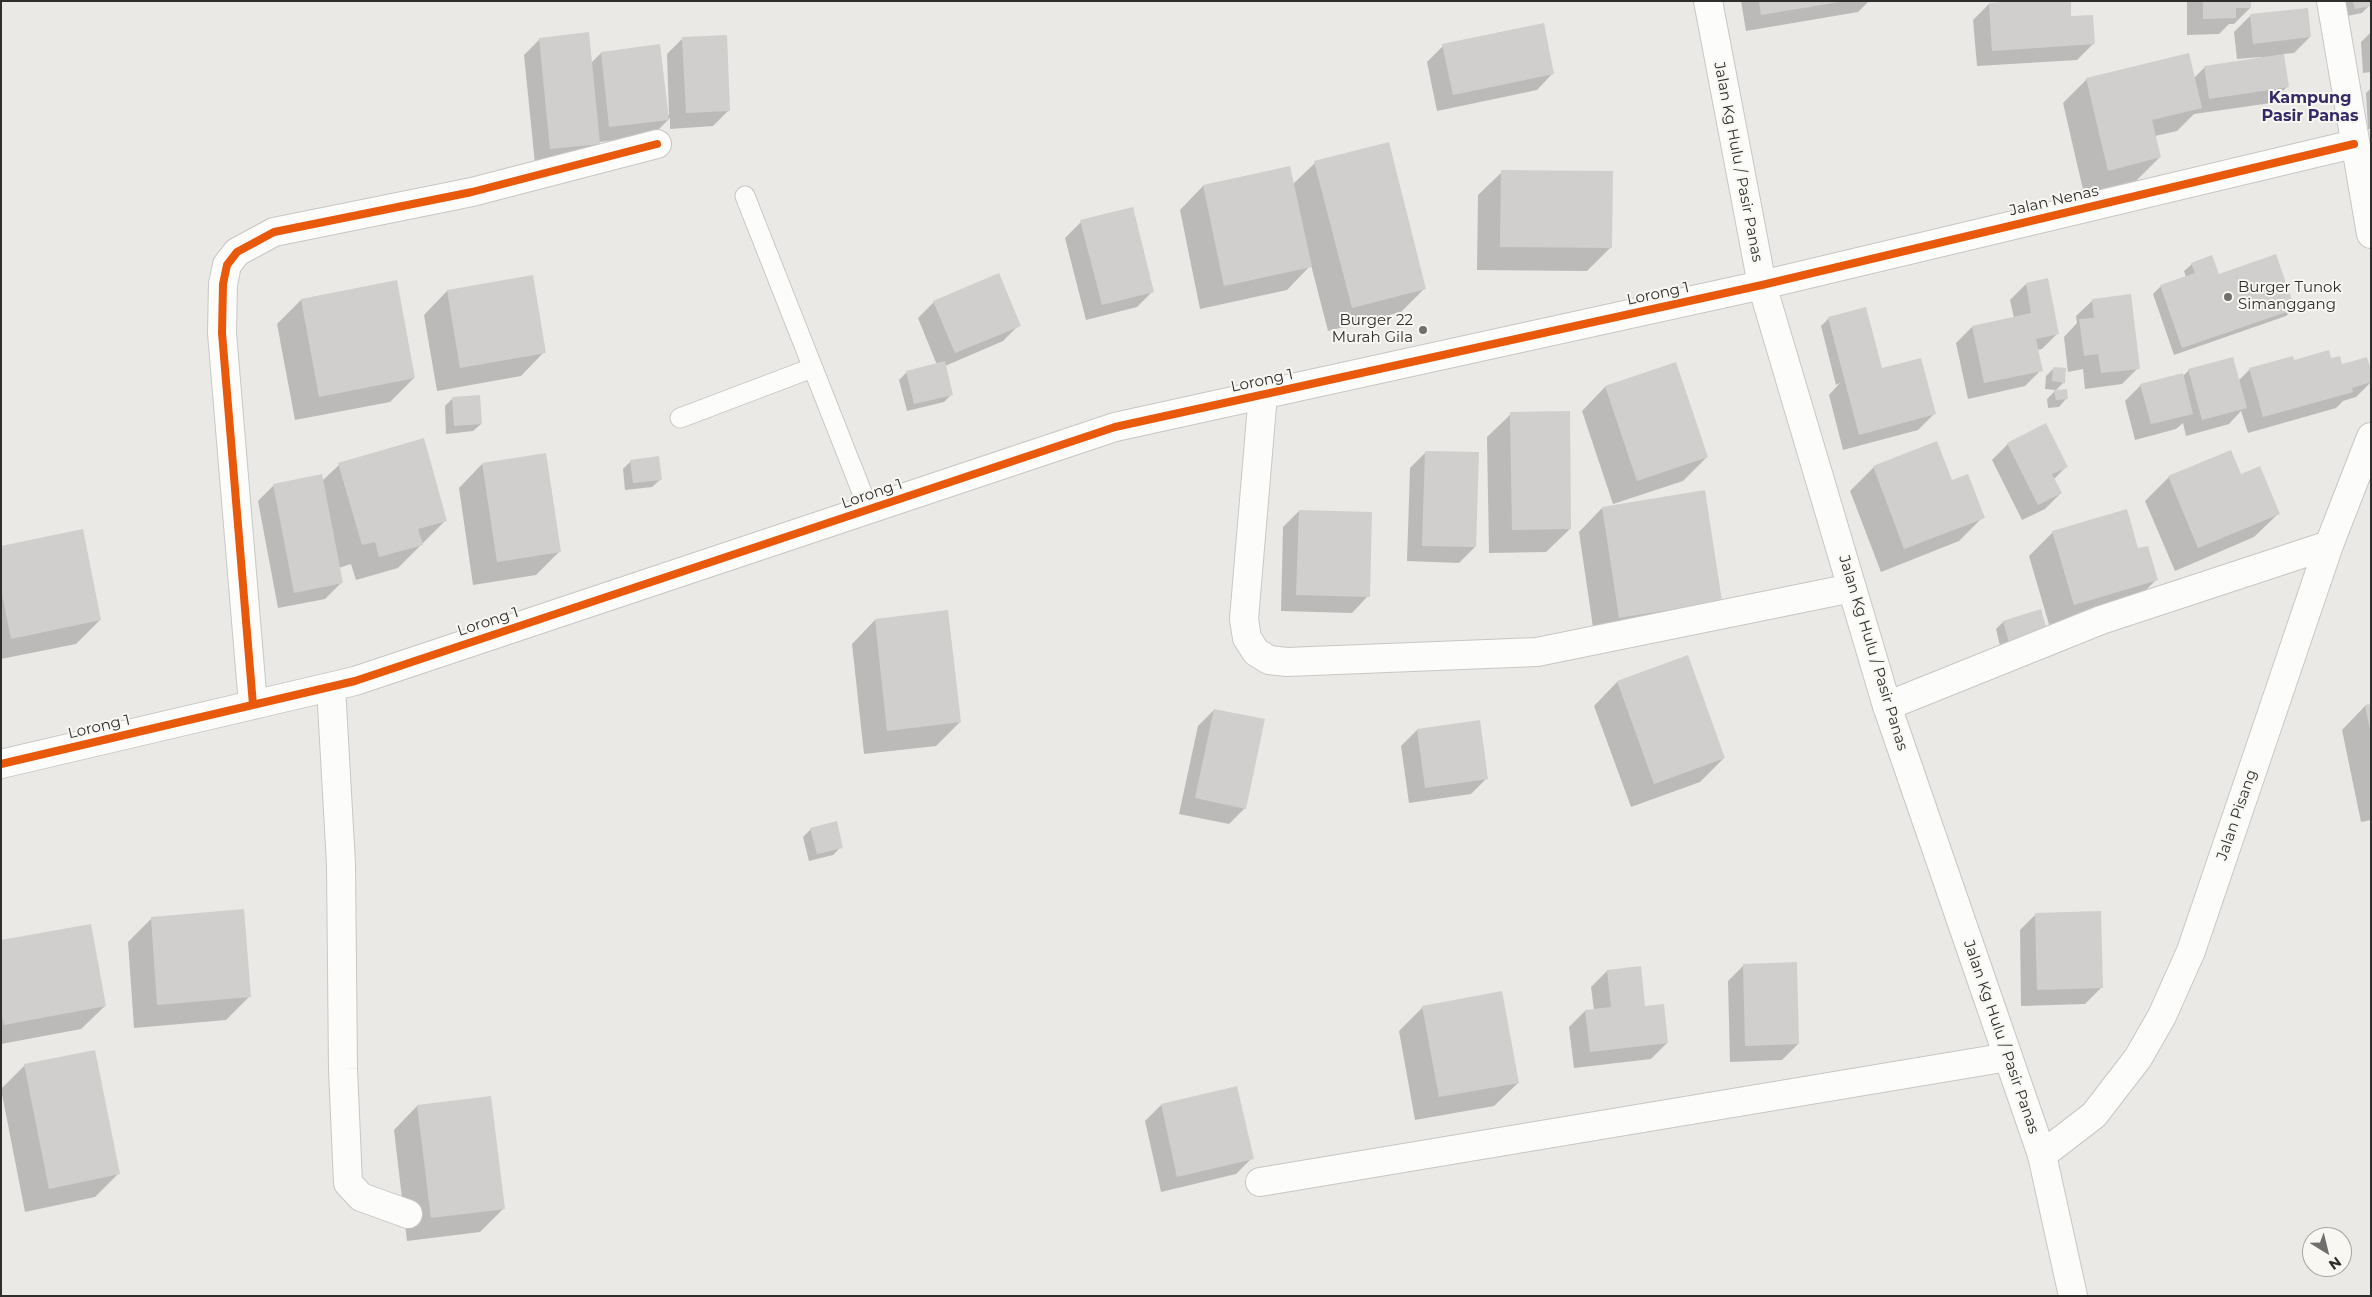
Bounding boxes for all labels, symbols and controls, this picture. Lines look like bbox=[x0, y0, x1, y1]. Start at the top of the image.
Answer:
street label: Jalan Kg Hulu / Pasir Panas bbox=[1710, 60, 1766, 264]
district label: Kampung Pasir Panas bbox=[2262, 88, 2358, 126]
street label: Jalan Nenas bbox=[2008, 182, 2100, 220]
street label: Lorong 1 bbox=[1625, 279, 1691, 309]
place label: Burger Tunok Simanggang bbox=[2238, 279, 2341, 314]
marker: Burger Tunok Simanggang bbox=[2222, 291, 2234, 303]
place label: Burger 22 Murah Gila bbox=[1332, 312, 1413, 347]
marker: Burger 22 Murah Gila bbox=[1417, 324, 1429, 336]
street label: Lorong 1 bbox=[1229, 366, 1295, 396]
street label: Lorong 1 bbox=[839, 475, 905, 513]
street label: Jalan Kg Hulu / Pasir Panas bbox=[1835, 553, 1911, 753]
street label: Lorong 1 bbox=[455, 604, 521, 640]
street label: Lorong 1 bbox=[66, 711, 132, 743]
street label: Jalan Pisang bbox=[2213, 767, 2261, 863]
street label: Jalan Kg Hulu / Pasir Panas bbox=[1959, 938, 2043, 1136]
north arrow bbox=[2302, 1227, 2352, 1277]
text: N bbox=[2325, 1253, 2345, 1274]

